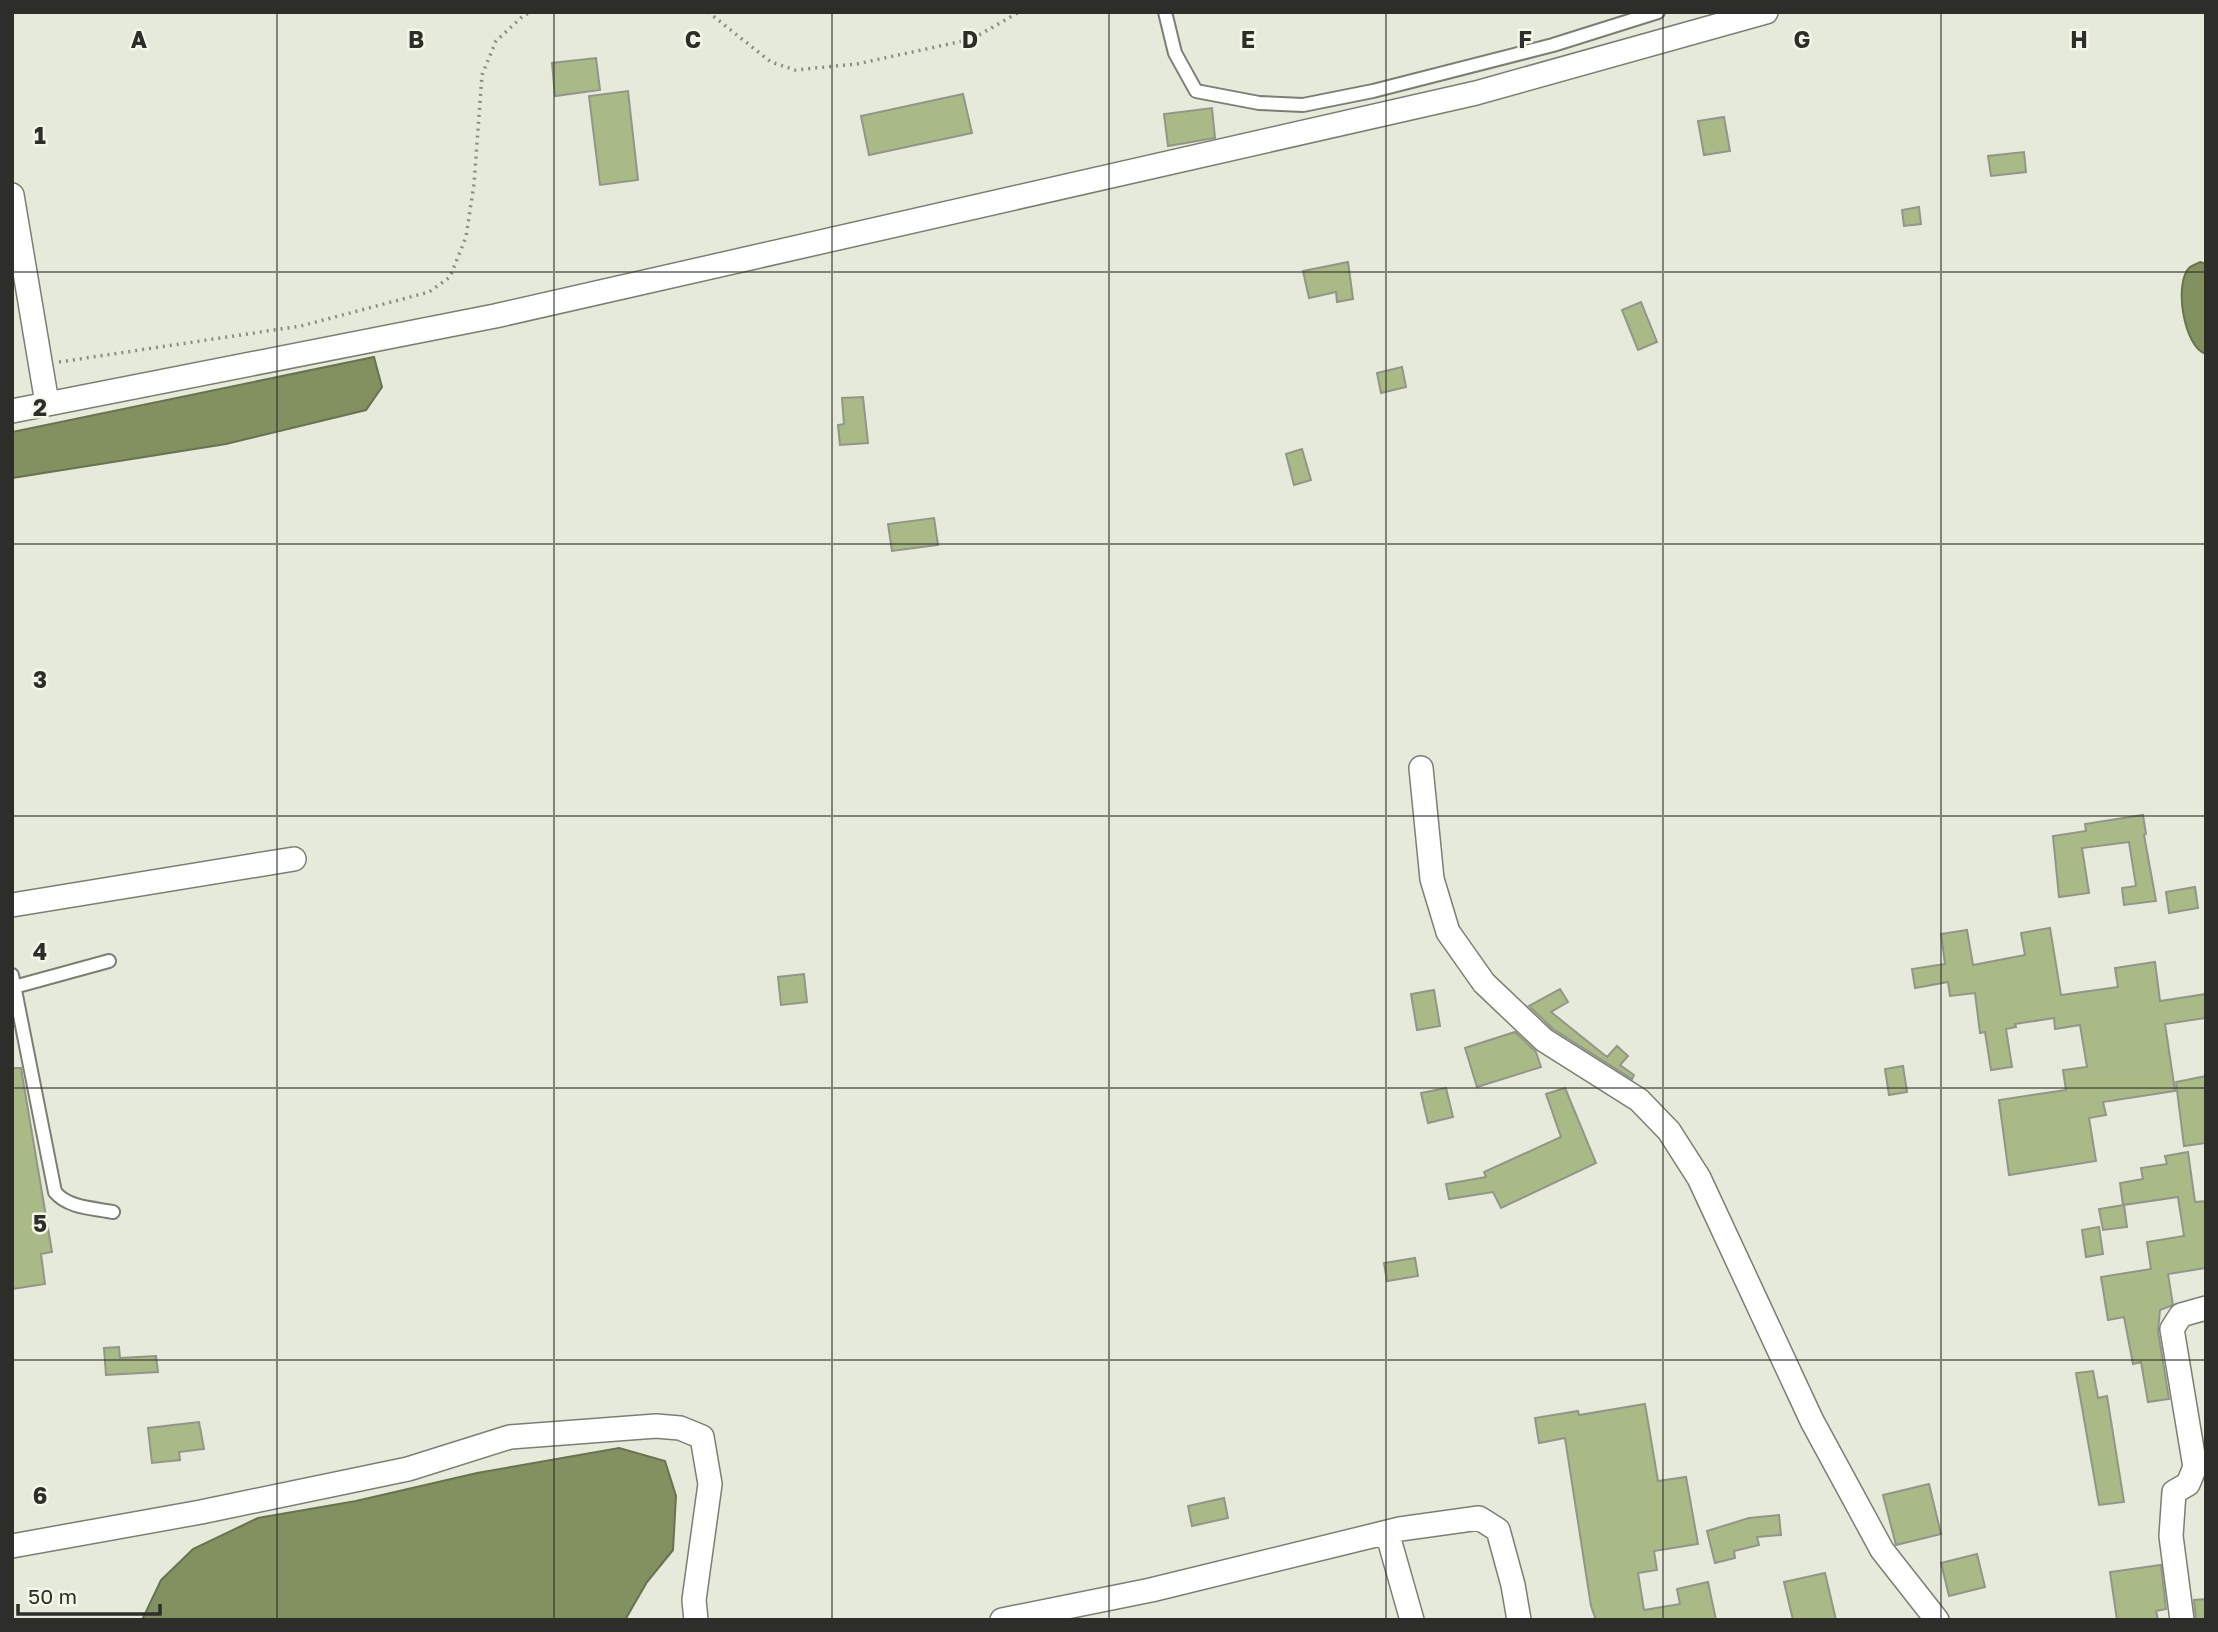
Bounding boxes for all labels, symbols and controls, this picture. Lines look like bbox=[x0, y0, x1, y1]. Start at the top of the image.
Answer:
text: A bbox=[131, 25, 148, 53]
text: B bbox=[408, 25, 424, 53]
text: C bbox=[685, 25, 701, 53]
text: D bbox=[962, 25, 978, 53]
text: E bbox=[1241, 25, 1255, 53]
text: F bbox=[1518, 25, 1532, 53]
text: G bbox=[1794, 25, 1810, 53]
text: H bbox=[2070, 25, 2088, 53]
text: 1 bbox=[34, 121, 46, 149]
text: 2 bbox=[33, 393, 47, 421]
text: 3 bbox=[33, 665, 47, 693]
text: 4 bbox=[33, 937, 47, 965]
text: 5 bbox=[33, 1209, 47, 1237]
text: 6 bbox=[33, 1481, 47, 1509]
scale bar bbox=[18, 1572, 159, 1616]
text: 50 m bbox=[28, 1583, 77, 1609]

